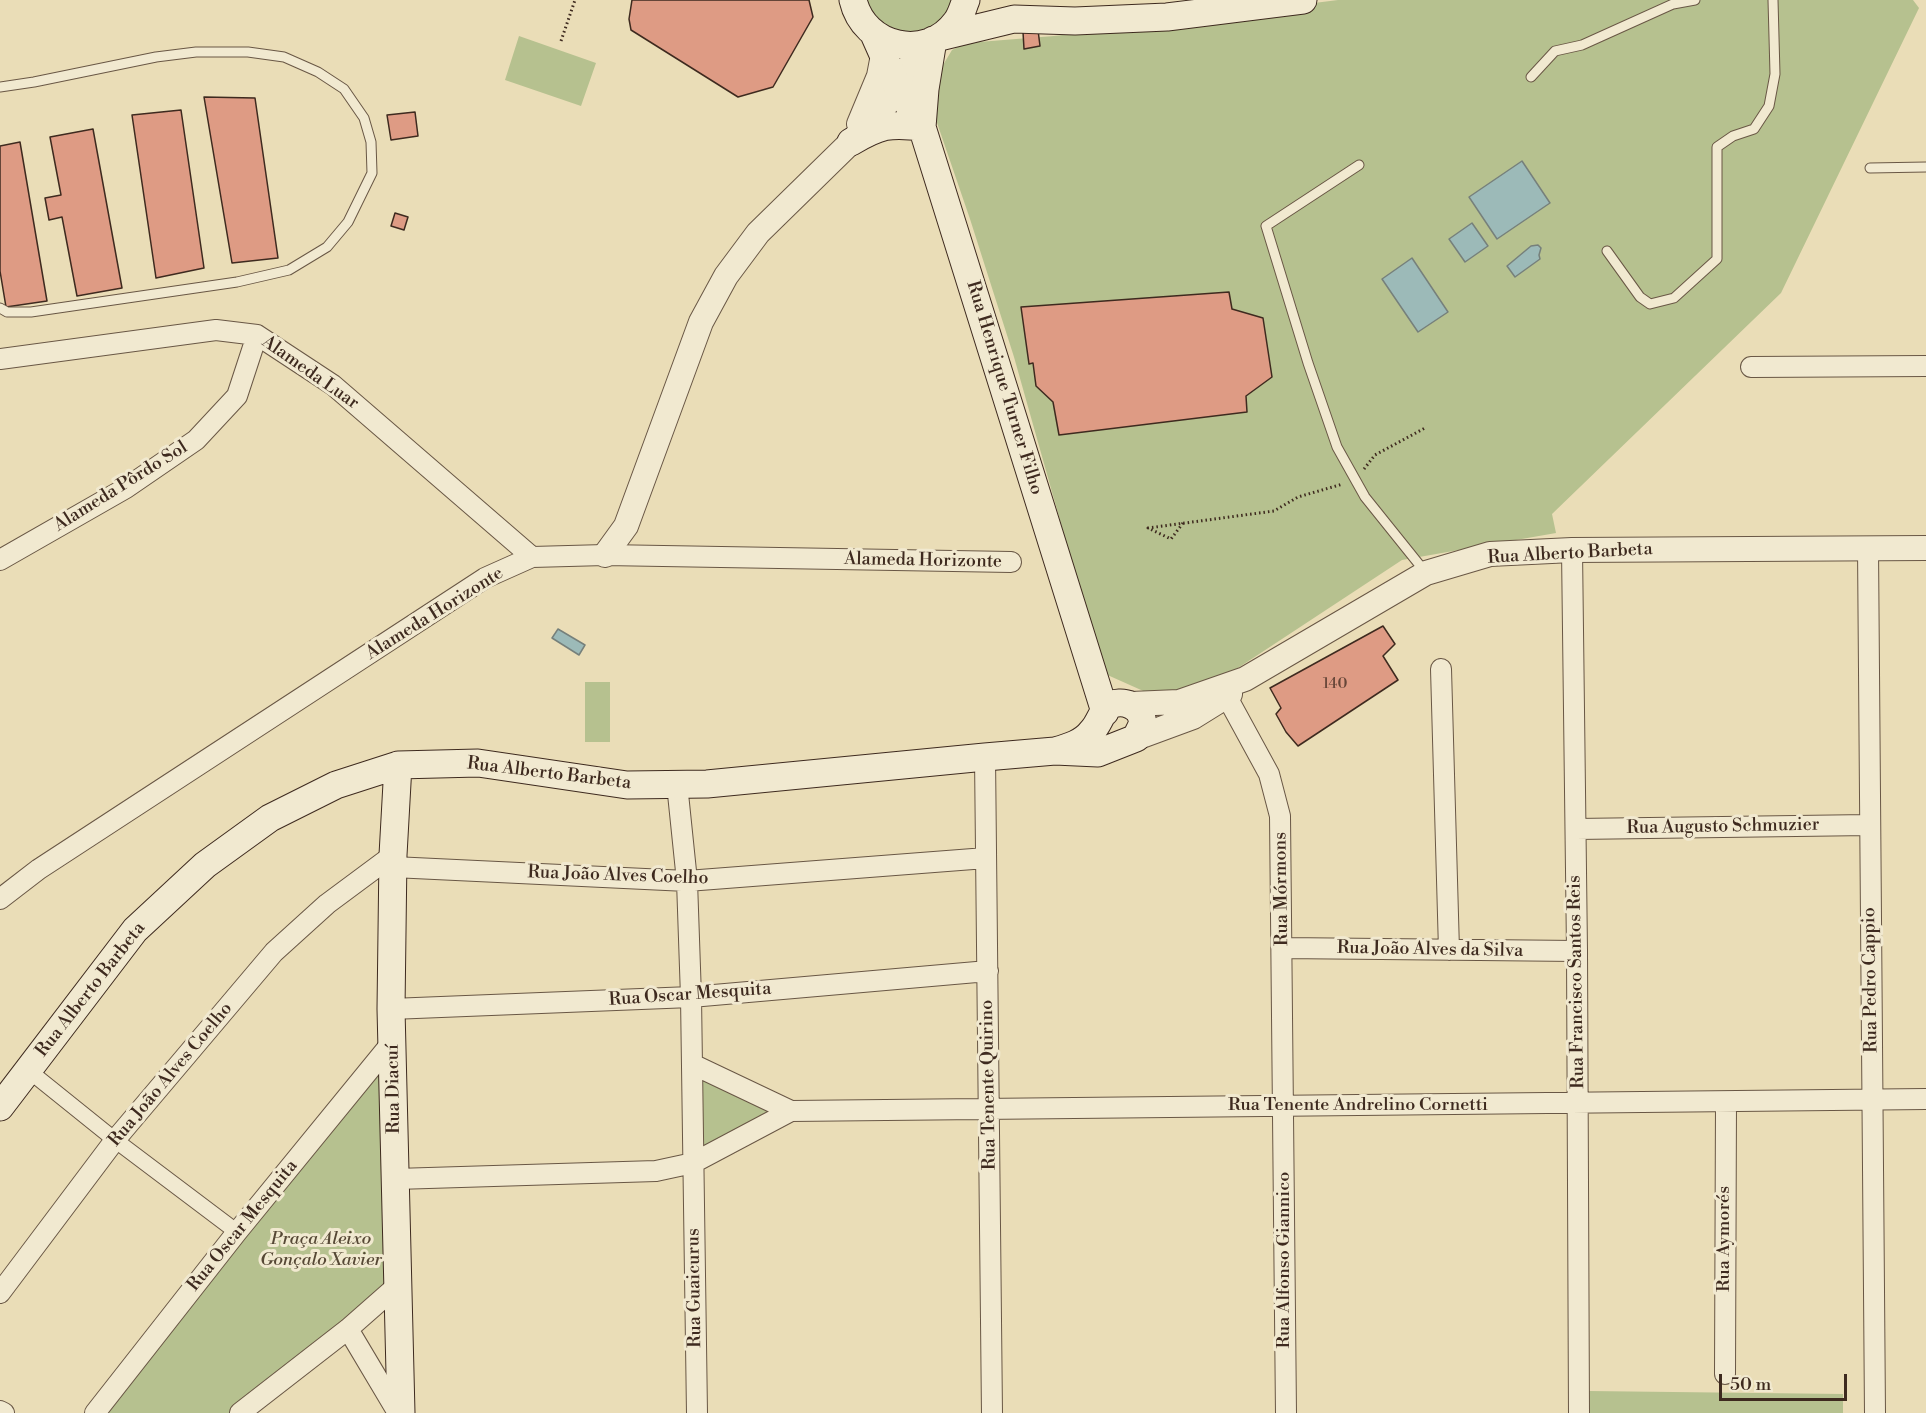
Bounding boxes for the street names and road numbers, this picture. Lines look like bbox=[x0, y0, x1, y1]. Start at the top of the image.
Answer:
street label: Rua Henrique Turner Filho bbox=[961, 278, 1047, 498]
street label: Alameda Luar bbox=[257, 332, 363, 414]
street label: Alameda Pôrdo Sol bbox=[50, 437, 192, 537]
street label: Rua Alberto Barbeta bbox=[1487, 539, 1653, 569]
street label: Alameda Horizonte bbox=[844, 549, 1002, 573]
street label: Alameda Horizonte bbox=[362, 563, 508, 665]
street label: Rua Alberto Barbeta bbox=[466, 753, 632, 795]
street label: Rua Augusto Schmuzier bbox=[1626, 815, 1820, 839]
street label: Rua Mórmons bbox=[1270, 832, 1294, 946]
street label: Rua João Alves Coelho bbox=[527, 862, 709, 890]
street label: Rua Francisco Santos Reis bbox=[1564, 875, 1590, 1089]
street label: Rua Pedro Cappio bbox=[1859, 907, 1883, 1053]
street label: Rua Alberto Barbeta bbox=[32, 918, 150, 1062]
street label: Rua João Alves da Silva bbox=[1337, 938, 1523, 962]
street label: Rua Oscar Mesquita bbox=[608, 979, 772, 1011]
street label: Rua João Alves Coelho bbox=[104, 999, 238, 1151]
street label: Rua Tenente Quirino bbox=[977, 1000, 1001, 1170]
street label: Rua Diacuí bbox=[382, 1044, 406, 1134]
street label: Rua Tenente Andrelino Cornetti bbox=[1228, 1095, 1488, 1117]
street label: Rua Oscar Mesquita bbox=[183, 1156, 303, 1296]
street label: Rua Alfonso Giannico bbox=[1274, 1172, 1296, 1348]
street label: Rua Aymorés bbox=[1714, 1186, 1736, 1292]
street label: Rua Guaicurus bbox=[683, 1228, 707, 1348]

